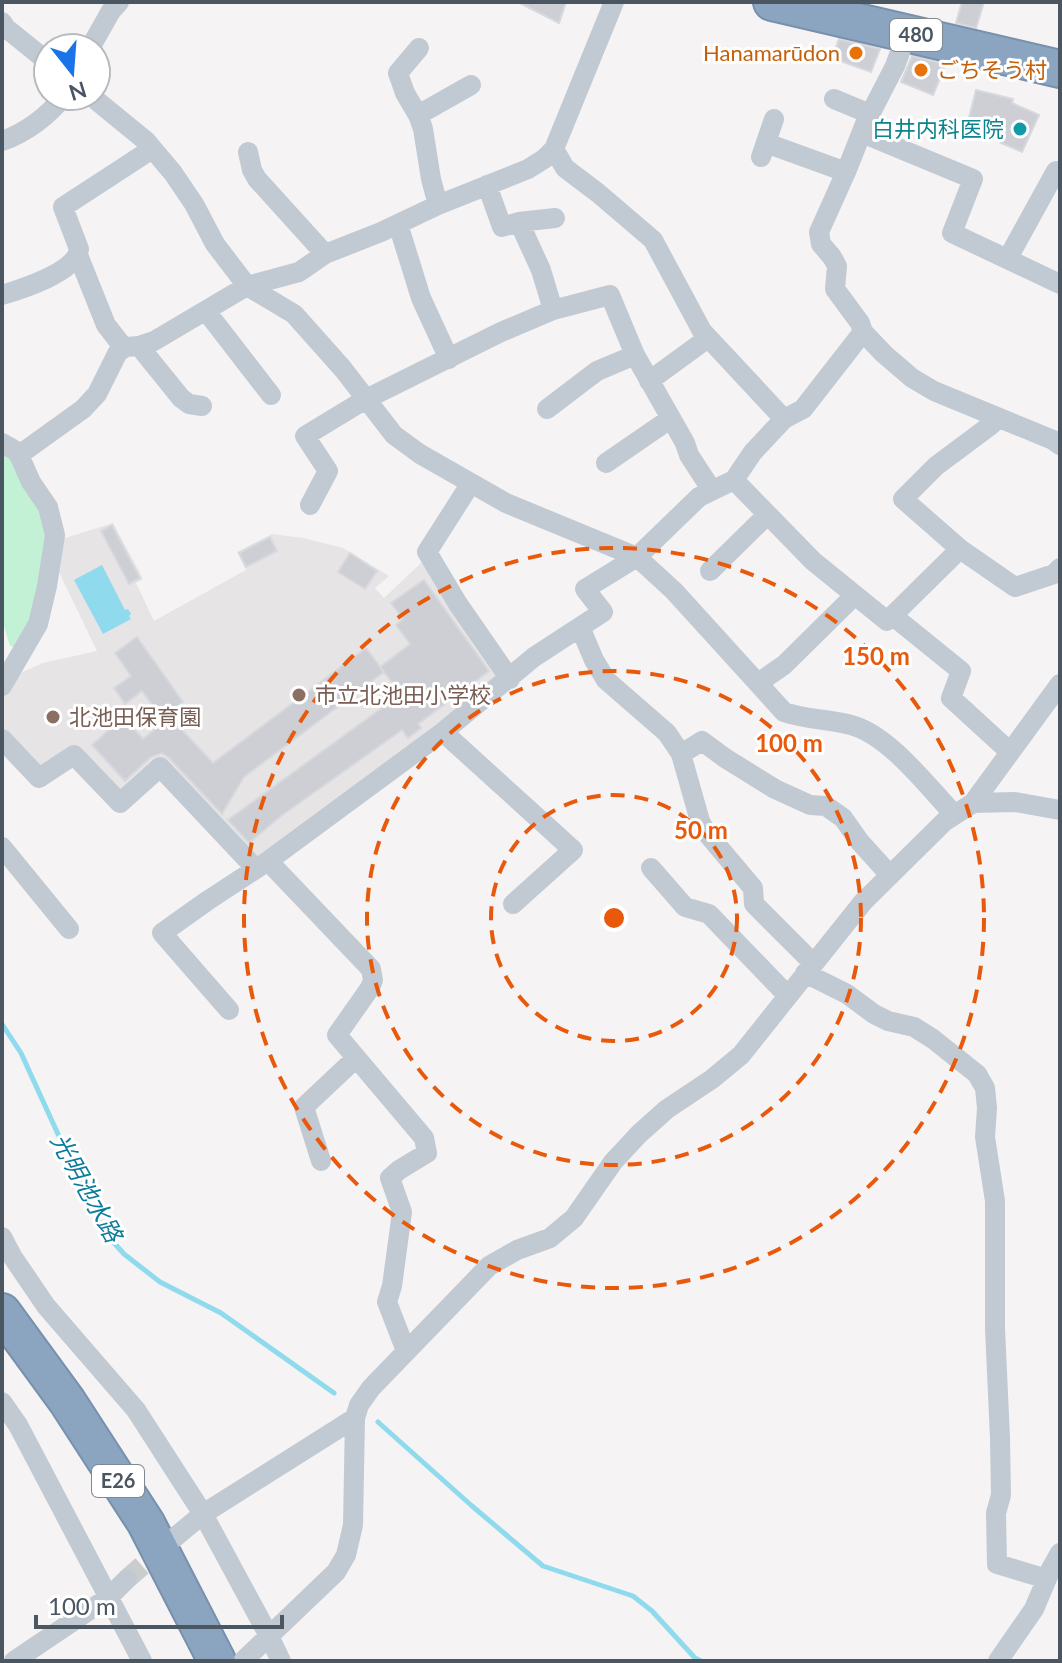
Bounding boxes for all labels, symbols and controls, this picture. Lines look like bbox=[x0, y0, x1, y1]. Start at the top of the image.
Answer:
road number: 480 bbox=[890, 19, 942, 51]
north arrow bbox=[32, 32, 112, 112]
place label: Hanamarūdon bbox=[703, 39, 840, 66]
marker: Hanamarūdon bbox=[847, 44, 865, 62]
place label: ごちそう村 bbox=[937, 56, 1047, 83]
marker: ごちそう村 bbox=[912, 61, 930, 79]
text: N bbox=[66, 76, 90, 107]
place label: 白井内科医院 bbox=[872, 115, 1004, 142]
marker: 白井内科医院 bbox=[1011, 120, 1029, 138]
text: 150 m bbox=[842, 641, 910, 670]
place label: 市立北池田小学校 bbox=[315, 681, 491, 708]
marker: 市立北池田小学校 bbox=[290, 686, 308, 704]
place label: 北池田保育園 bbox=[69, 703, 201, 730]
marker: 北池田保育園 bbox=[44, 708, 62, 726]
text: 100 m bbox=[755, 728, 823, 757]
text: 50 m bbox=[674, 815, 728, 844]
centre of rings bbox=[600, 904, 628, 932]
water label: 光明池水路 bbox=[46, 1128, 130, 1249]
road number: E26 bbox=[92, 1465, 144, 1497]
scale bar bbox=[36, 1579, 282, 1629]
text: 100 m bbox=[48, 1591, 116, 1620]

